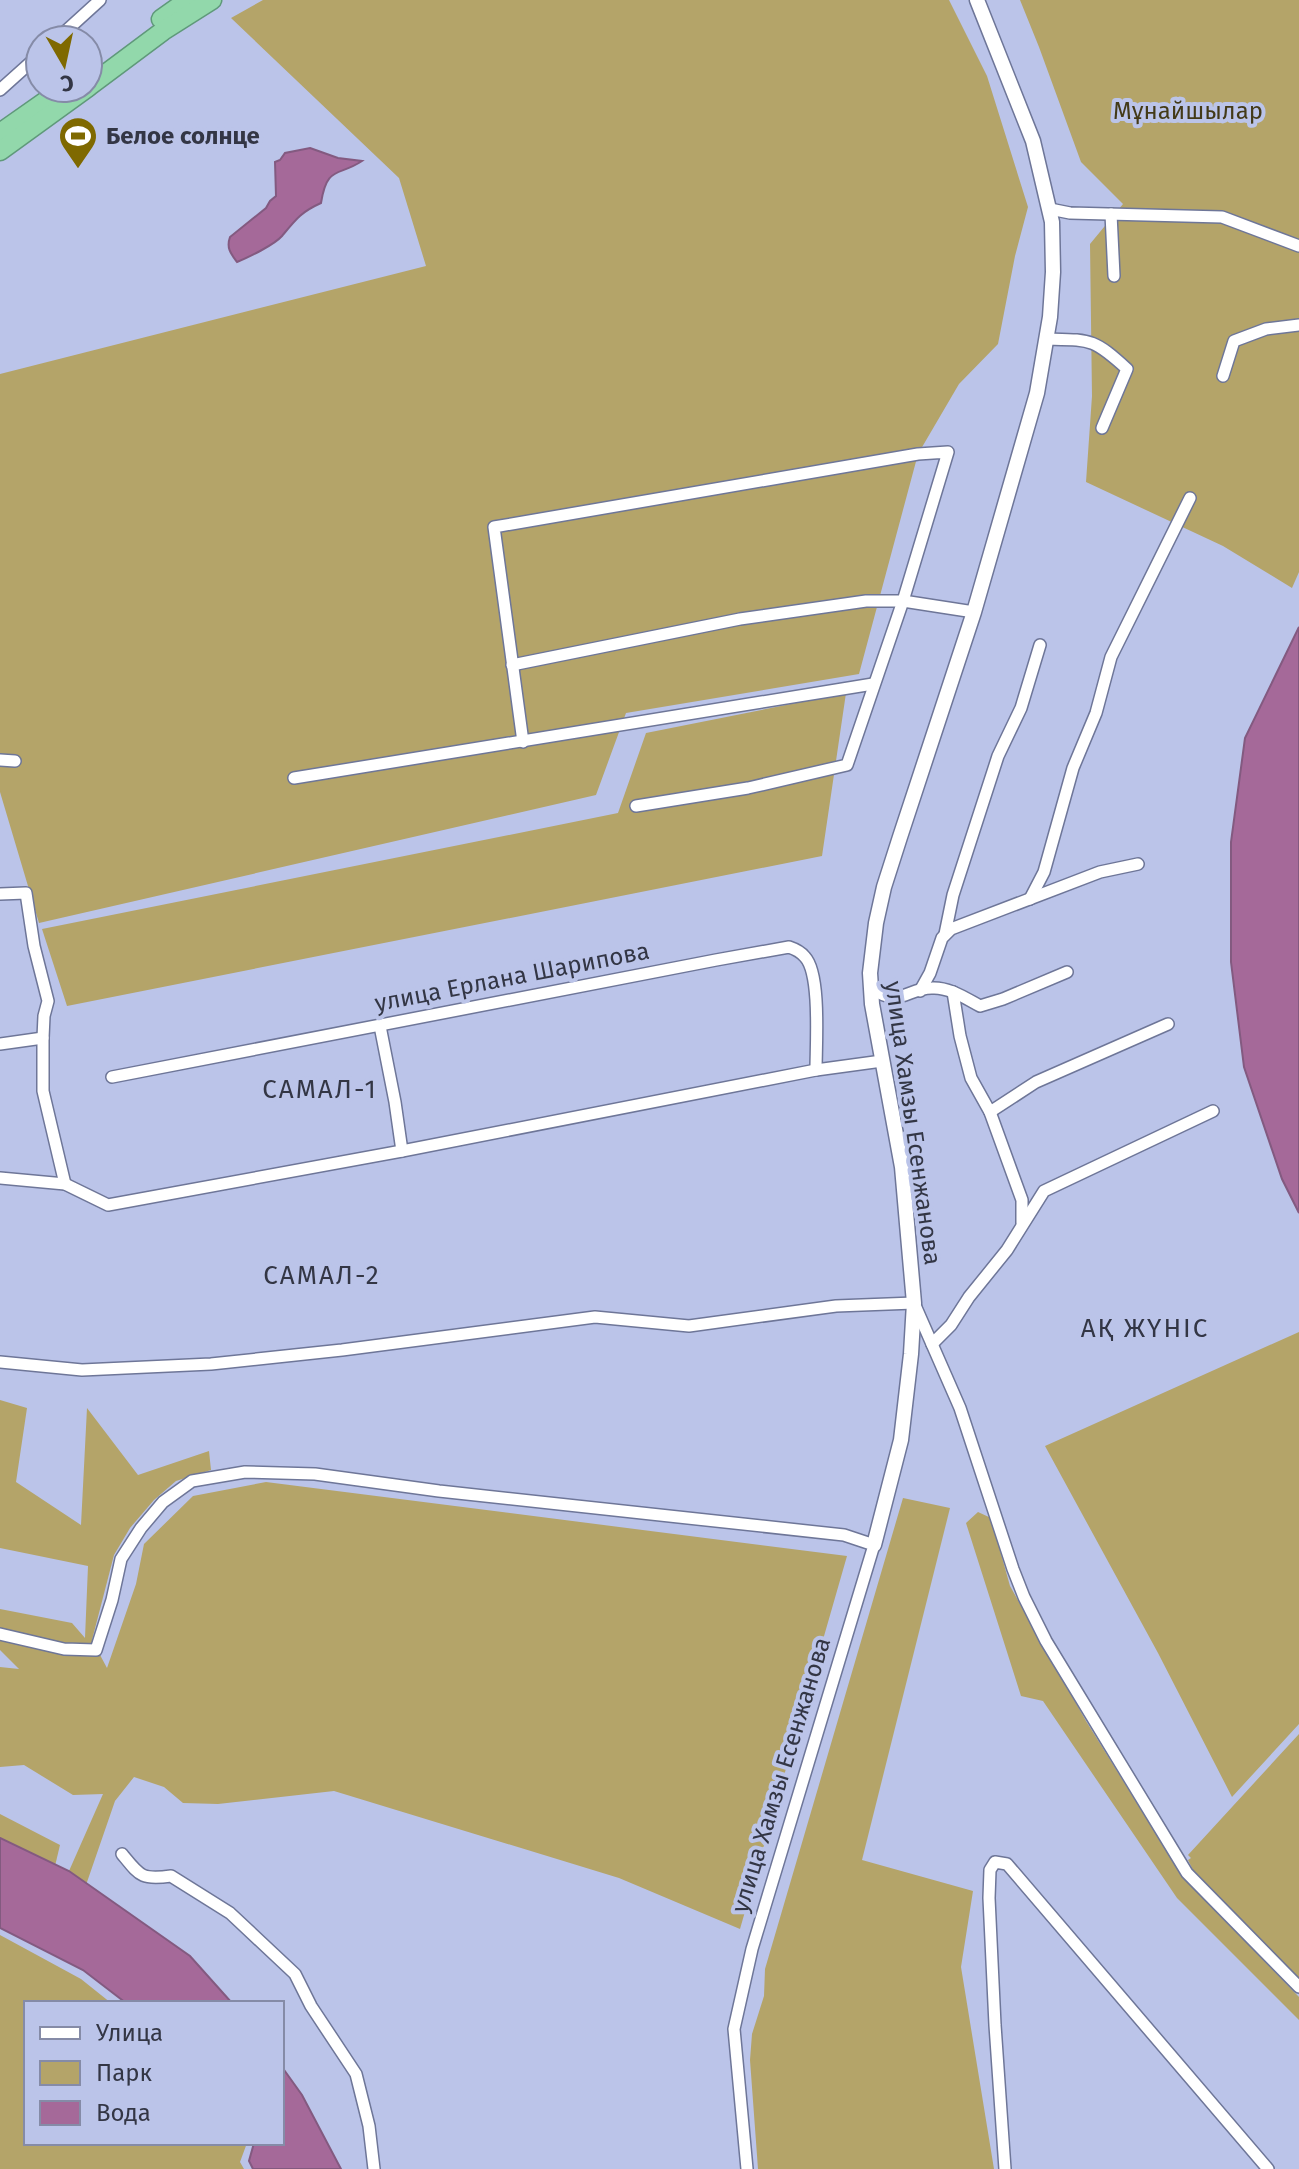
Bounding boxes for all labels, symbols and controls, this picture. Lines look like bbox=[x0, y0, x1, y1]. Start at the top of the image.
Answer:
north arrow bbox=[24, 24, 104, 104]
text: С bbox=[58, 69, 75, 98]
park label: Мұнайшылар bbox=[1113, 97, 1263, 125]
sports icon: Белое солнце bbox=[57, 115, 99, 170]
place label: Белое солнце bbox=[106, 122, 260, 150]
street label: улица Ерлана Шарипова bbox=[372, 937, 652, 1017]
street label: улица Хамзы Есенжанова bbox=[879, 979, 947, 1267]
district label: САМАЛ-1 bbox=[262, 1074, 378, 1105]
district label: САМАЛ-2 bbox=[263, 1260, 381, 1291]
district label: АҚ ЖҮНІС bbox=[1081, 1313, 1209, 1344]
street label: улица Хамзы Есенжанова bbox=[726, 1634, 836, 1916]
legend bbox=[24, 2001, 284, 2145]
text: Улица bbox=[96, 2019, 163, 2047]
text: Парк bbox=[96, 2059, 153, 2087]
text: Вода bbox=[96, 2099, 151, 2127]

